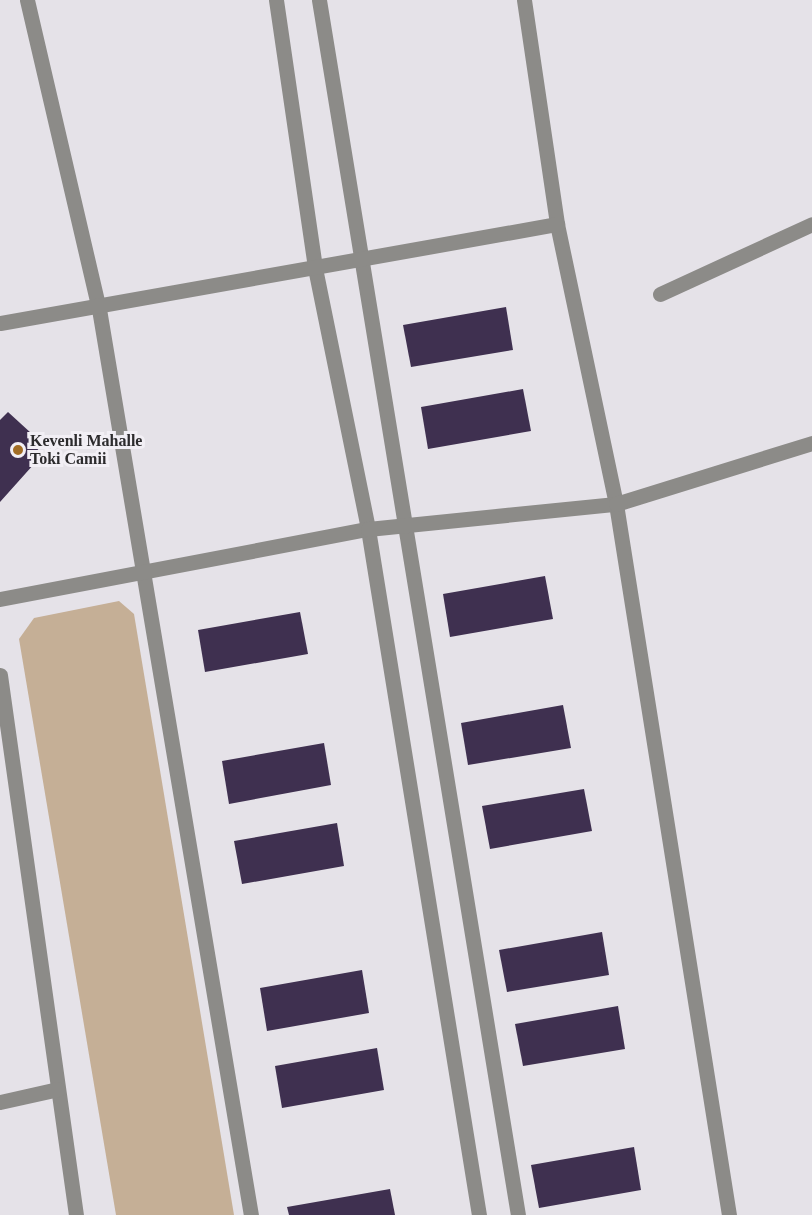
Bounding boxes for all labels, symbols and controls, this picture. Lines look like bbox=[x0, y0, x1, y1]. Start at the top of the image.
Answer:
place label: Kevenli Mahalle Toki Camii bbox=[30, 431, 142, 469]
marker: Kevenli Mahalle Toki Camii bbox=[11, 443, 25, 457]

